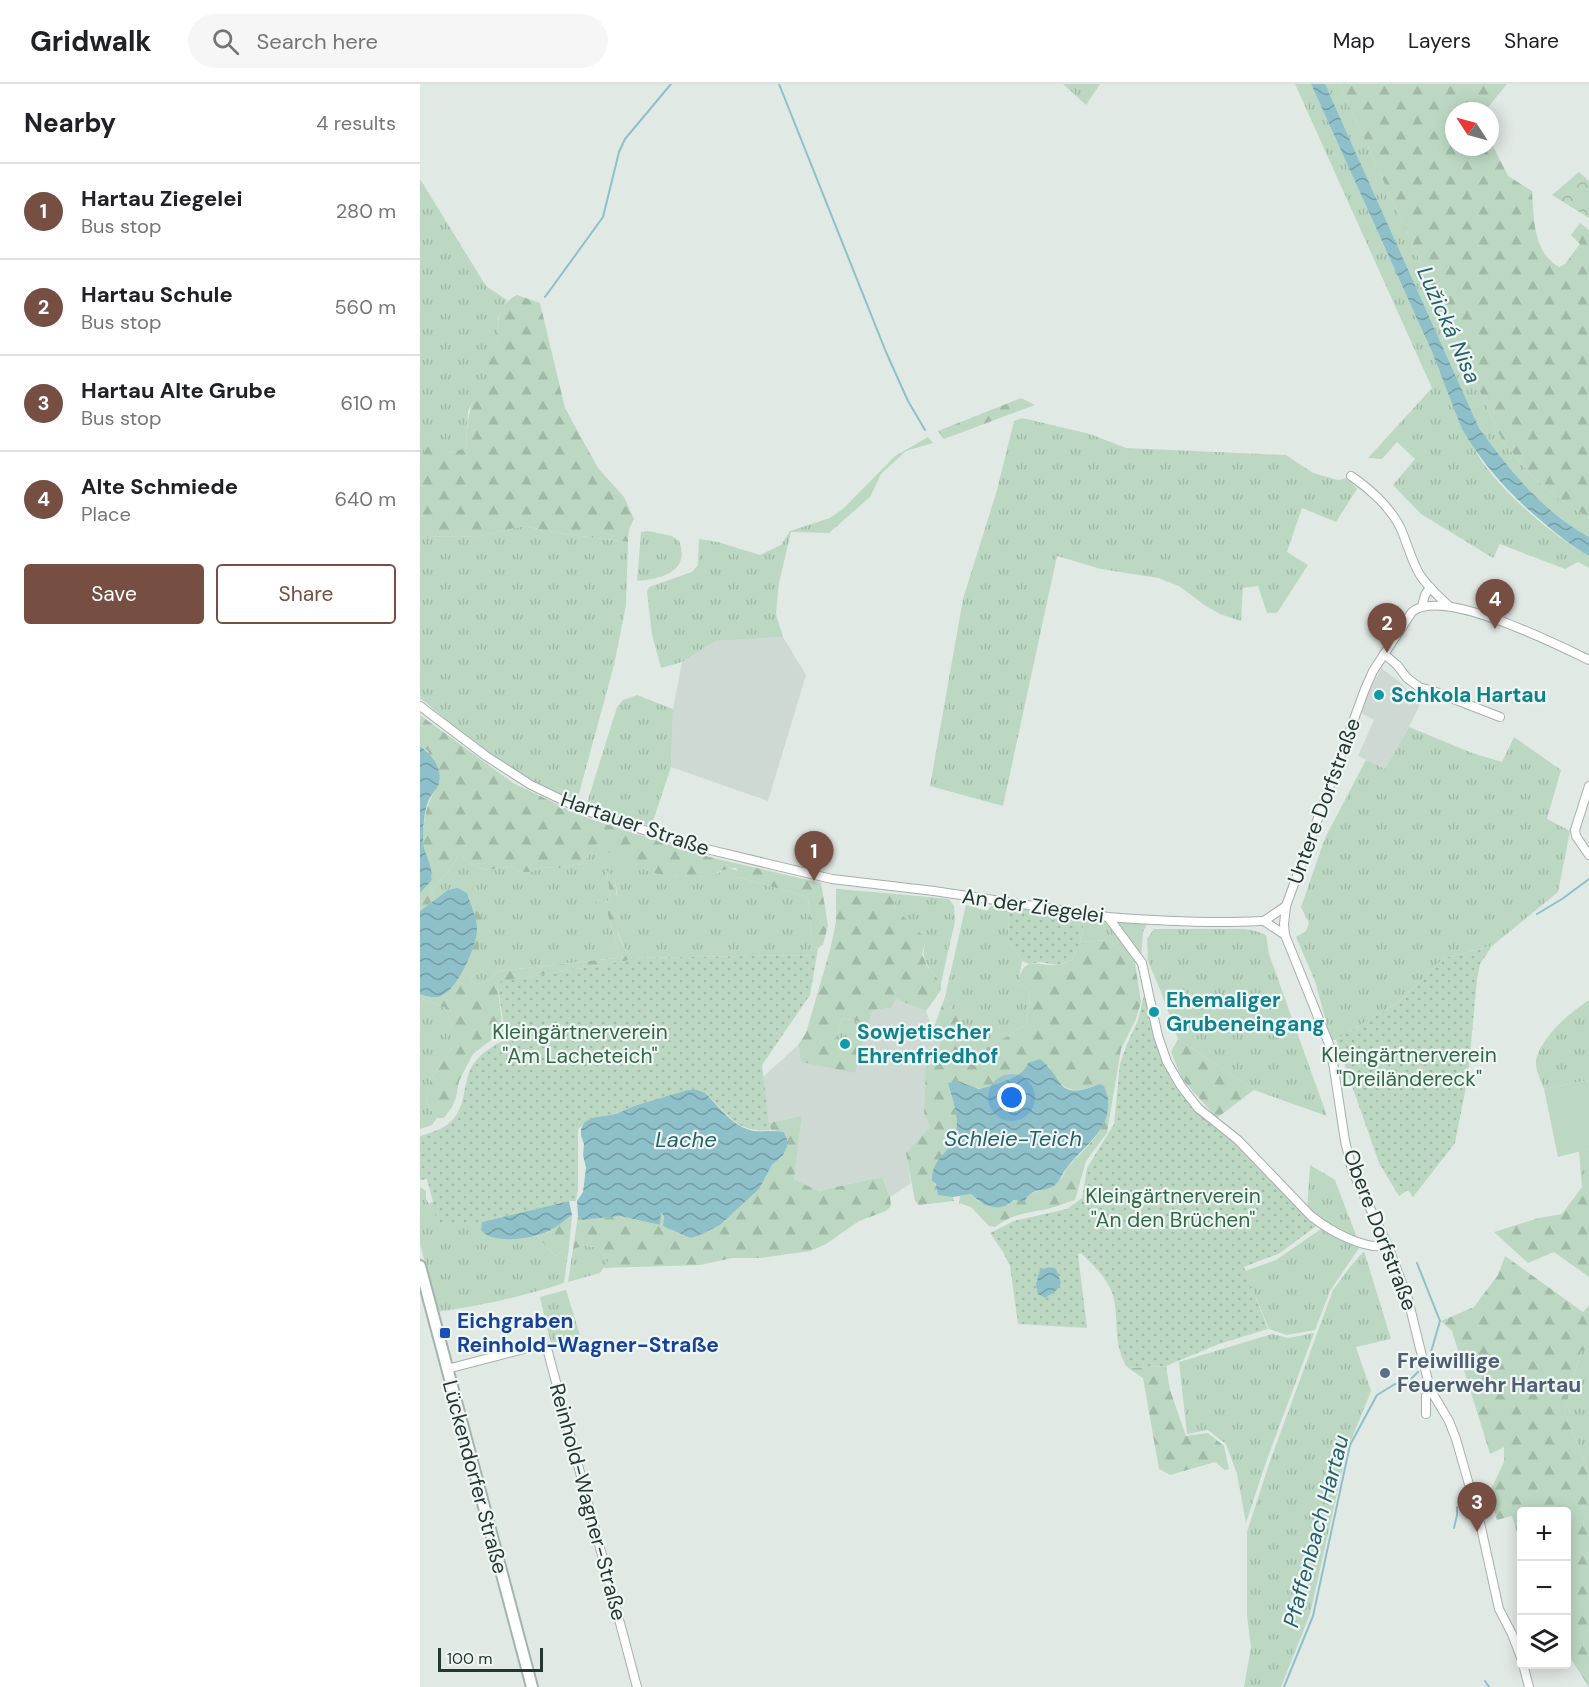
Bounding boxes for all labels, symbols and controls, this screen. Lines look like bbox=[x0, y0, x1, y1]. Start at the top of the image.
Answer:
search box bbox=[188, 14, 608, 68]
text: Gridwalk bbox=[30, 23, 152, 60]
icon: search bbox=[209, 25, 242, 58]
text: Search here bbox=[257, 27, 378, 56]
text: Map bbox=[1333, 27, 1375, 55]
text: Layers bbox=[1408, 27, 1471, 55]
text: Share bbox=[1504, 27, 1559, 55]
north arrow bbox=[1445, 102, 1499, 156]
text: Nearby bbox=[24, 106, 116, 140]
text: 4 results bbox=[316, 110, 396, 136]
text: Hartau Ziegelei bbox=[81, 184, 242, 213]
text: 1 bbox=[40, 198, 47, 224]
text: 280 m bbox=[336, 198, 396, 224]
text: Bus stop bbox=[81, 213, 161, 239]
water label: Lužická Nisa bbox=[1410, 262, 1488, 388]
text: Hartau Schule bbox=[81, 280, 233, 309]
text: 2 bbox=[38, 294, 49, 320]
text: 560 m bbox=[334, 294, 396, 320]
text: Bus stop bbox=[81, 309, 161, 335]
text: Hartau Alte Grube bbox=[81, 376, 276, 405]
text: 3 bbox=[37, 390, 50, 416]
text: 610 m bbox=[340, 390, 396, 416]
text: Bus stop bbox=[81, 405, 161, 431]
text: Alte Schmiede bbox=[81, 472, 238, 501]
text: 4 bbox=[37, 486, 50, 512]
text: 640 m bbox=[334, 486, 396, 512]
text: Place bbox=[81, 501, 131, 527]
button: Save bbox=[24, 564, 204, 624]
button: Share bbox=[216, 564, 396, 624]
pin: 4 bbox=[1476, 580, 1514, 629]
pin: 2 bbox=[1368, 604, 1406, 653]
place label: Schkola Hartau bbox=[1391, 681, 1547, 709]
marker: Schkola Hartau bbox=[1372, 688, 1386, 702]
street label: Untere Dorfstraße bbox=[1281, 714, 1367, 888]
street label: Hartauer Straße bbox=[557, 785, 713, 863]
pin: 1 bbox=[794, 832, 834, 881]
street label: An der Ziegelei bbox=[960, 882, 1106, 930]
place label: Ehemaliger Grubeneingang bbox=[1166, 986, 1325, 1038]
marker: Ehemaliger Grubeneingang bbox=[1147, 1005, 1161, 1019]
park label: Kleingärtnerverein "Am Lacheteich" bbox=[492, 1018, 668, 1070]
place label: Sowjetischer Ehrenfriedhof bbox=[857, 1018, 998, 1070]
marker: Sowjetischer Ehrenfriedhof bbox=[838, 1037, 852, 1051]
park label: Kleingärtnerverein "Dreiländereck" bbox=[1321, 1041, 1497, 1093]
your location bbox=[997, 1083, 1026, 1112]
water label: Schleie-Teich bbox=[944, 1124, 1082, 1153]
water label: Lache bbox=[655, 1125, 717, 1154]
street label: Obere Dorfstraße bbox=[1336, 1145, 1424, 1315]
park label: Kleingärtnerverein "An den Brüchen" bbox=[1085, 1182, 1261, 1234]
place label: Eichgraben Reinhold-Wagner-Straße bbox=[457, 1307, 719, 1359]
marker: Eichgraben Reinhold-Wagner-Straße bbox=[438, 1326, 452, 1340]
place label: Freiwillige Feuerwehr Hartau bbox=[1397, 1347, 1581, 1399]
marker: Freiwillige Feuerwehr Hartau bbox=[1378, 1366, 1392, 1380]
street label: Lückendorfer Straße bbox=[436, 1377, 514, 1577]
street label: Reinhold-Wagner-Straße bbox=[543, 1380, 633, 1624]
water label: Pfaffenbach Hartau bbox=[1276, 1431, 1356, 1631]
pin: 3 bbox=[1458, 1482, 1496, 1532]
map controls bbox=[1517, 1507, 1571, 1669]
button: + bbox=[1517, 1507, 1571, 1561]
button: − bbox=[1517, 1561, 1571, 1615]
button: layers bbox=[1517, 1615, 1571, 1669]
scale bar bbox=[438, 1645, 543, 1672]
text: 100 m bbox=[447, 1648, 492, 1669]

